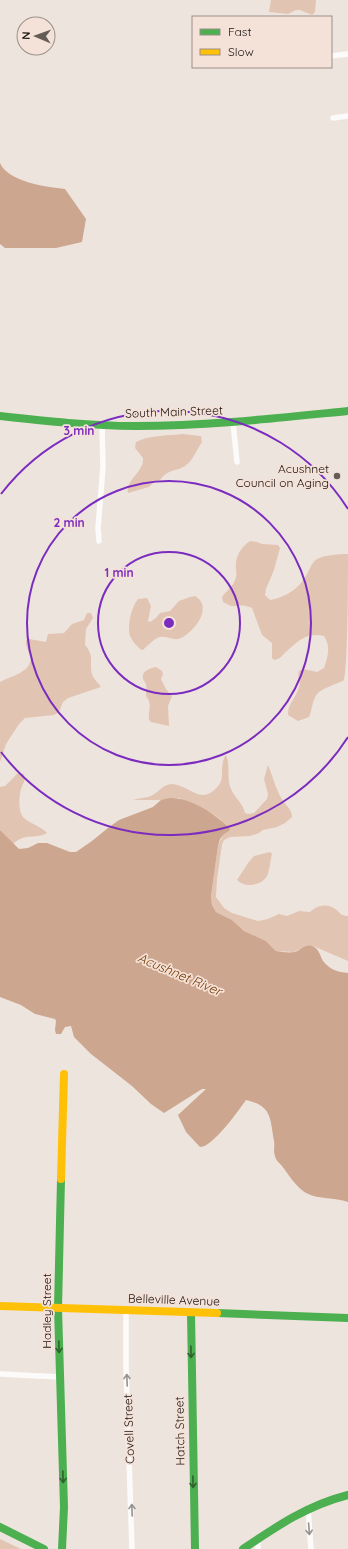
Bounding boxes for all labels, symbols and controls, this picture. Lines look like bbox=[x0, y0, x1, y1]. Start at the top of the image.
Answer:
north arrow bbox=[16, 16, 56, 56]
legend bbox=[192, 16, 332, 68]
text: Fast bbox=[228, 24, 252, 39]
text: N bbox=[19, 31, 33, 40]
text: Slow bbox=[228, 44, 254, 59]
street label: South Main Street bbox=[125, 402, 223, 421]
text: 3 min bbox=[64, 423, 94, 438]
place label: Acushnet Council on Aging bbox=[236, 461, 329, 490]
marker: Acushnet Council on Aging bbox=[332, 471, 342, 481]
text: 2 min bbox=[53, 515, 85, 530]
text: 1 min bbox=[104, 565, 134, 580]
centre of rings bbox=[162, 616, 176, 630]
water label: Acushnet River bbox=[136, 949, 226, 1000]
street label: Hadley Street bbox=[39, 1273, 54, 1349]
street label: Belleville Avenue bbox=[128, 1290, 221, 1309]
one-way arrow bbox=[55, 1340, 63, 1353]
one-way arrow bbox=[187, 1345, 195, 1358]
one-way arrow bbox=[123, 1374, 130, 1387]
street label: Covell Street bbox=[120, 1394, 137, 1464]
street label: Hatch Street bbox=[171, 1396, 188, 1466]
one-way arrow bbox=[59, 1470, 66, 1483]
one-way arrow bbox=[190, 1475, 197, 1488]
one-way arrow bbox=[128, 1504, 135, 1517]
one-way arrow bbox=[306, 1522, 313, 1535]

